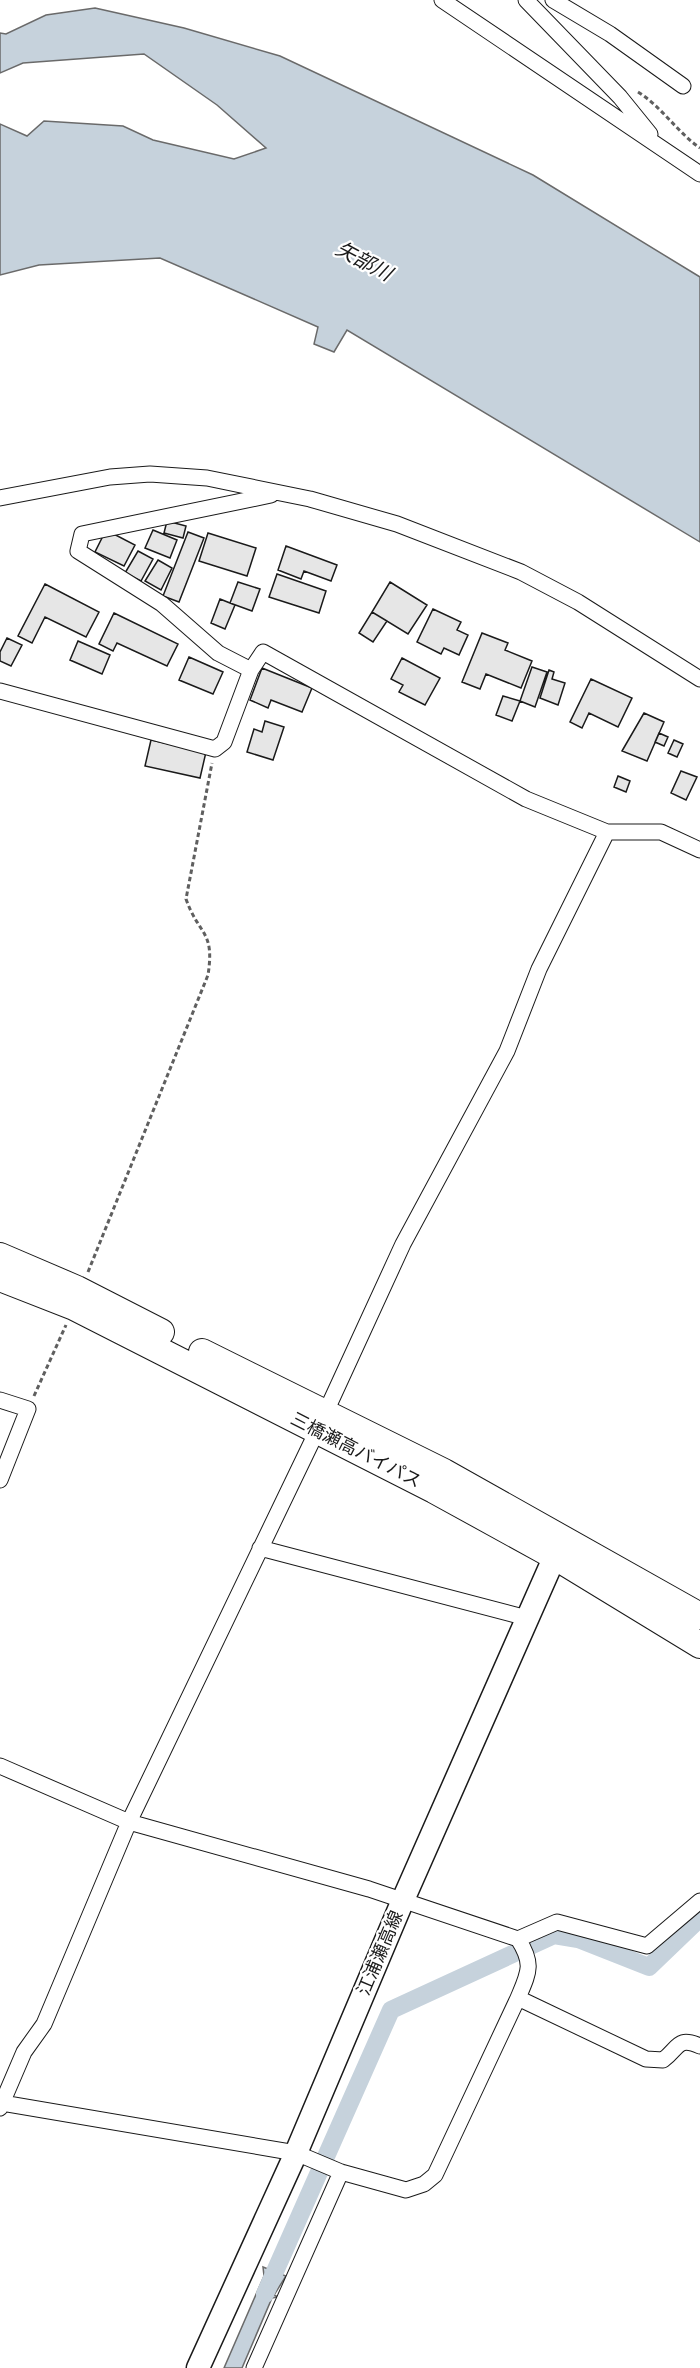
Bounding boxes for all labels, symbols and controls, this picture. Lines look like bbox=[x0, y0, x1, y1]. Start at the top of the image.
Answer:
water label: 矢部川 bbox=[331, 235, 399, 288]
street label: 三橋瀬高バイパス bbox=[287, 1406, 426, 1492]
street label: 江浦瀬高線 bbox=[350, 1906, 408, 1999]

